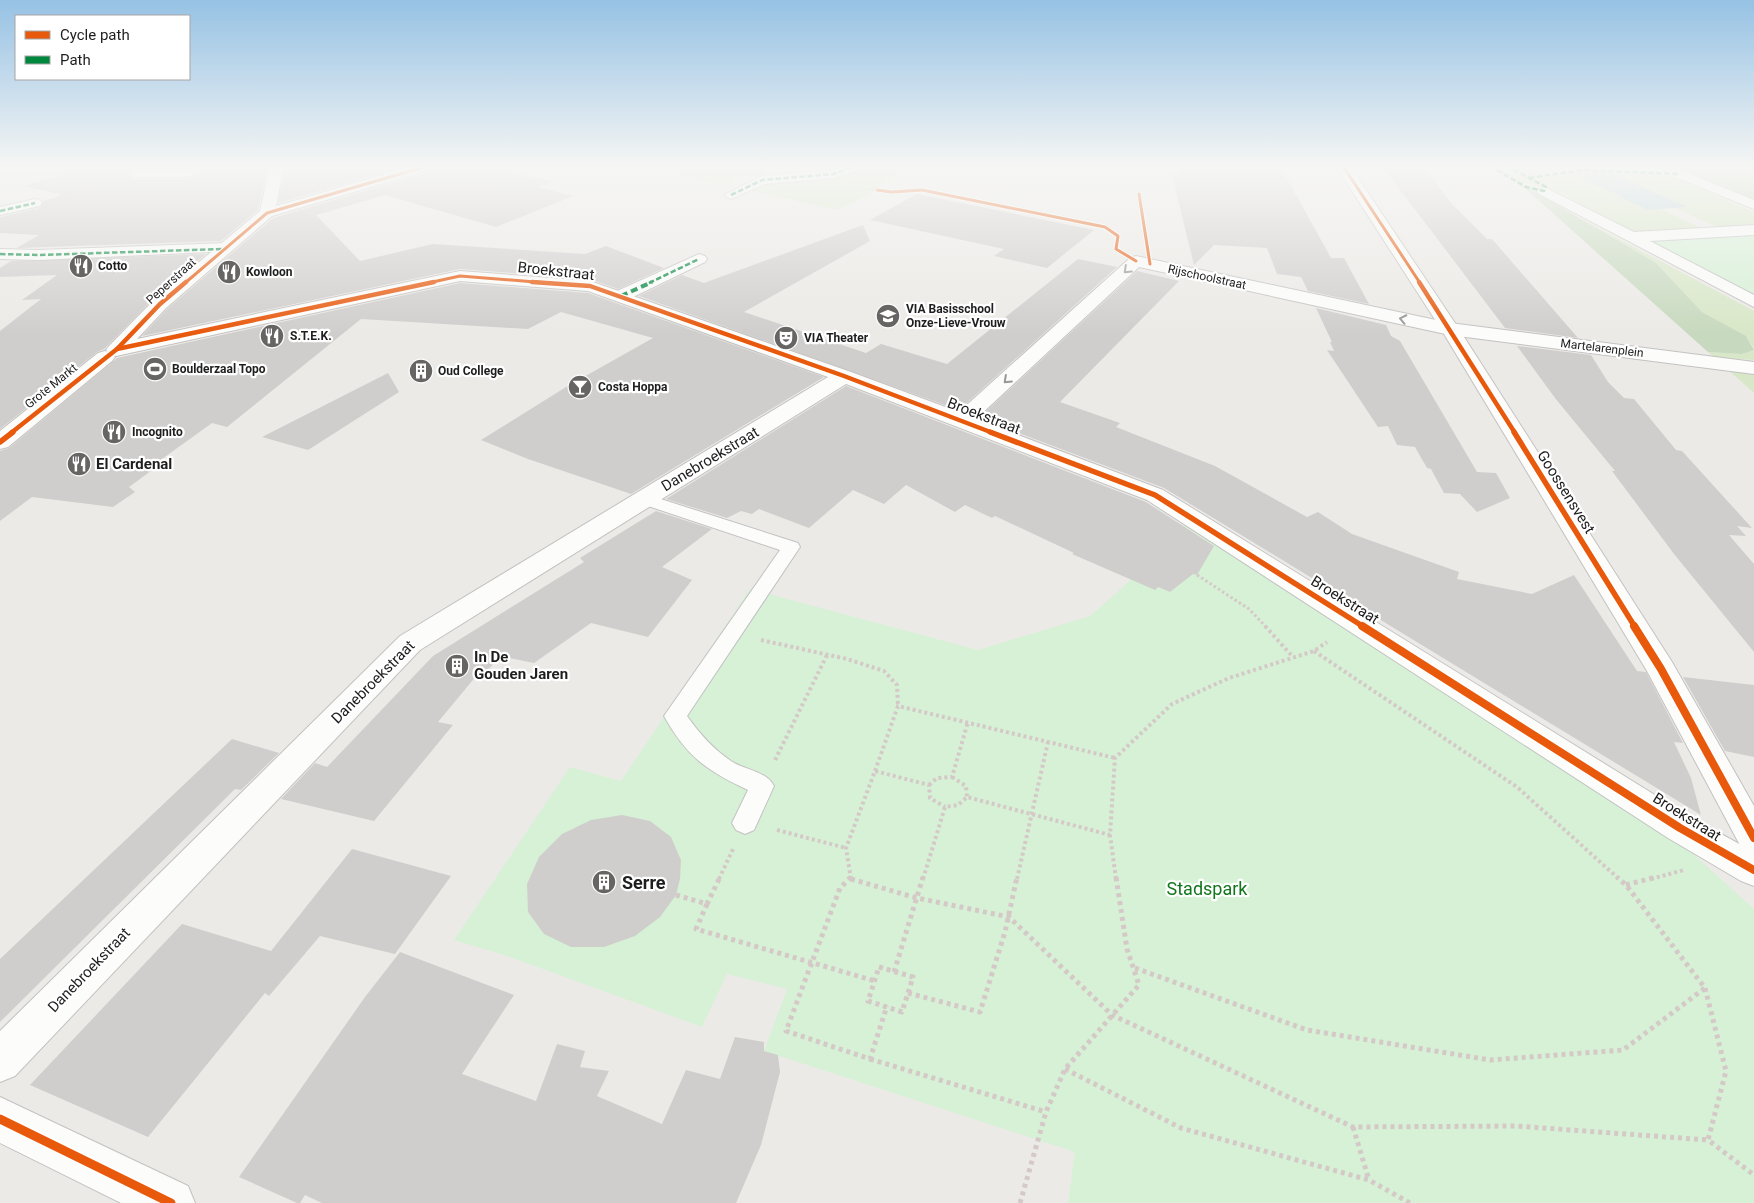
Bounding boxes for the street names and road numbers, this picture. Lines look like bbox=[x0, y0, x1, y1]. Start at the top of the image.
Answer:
street label: Peperstraat bbox=[143, 255, 199, 307]
street label: Broekstraat bbox=[517, 258, 595, 284]
street label: Rijschoolstraat bbox=[1167, 262, 1248, 292]
street label: Martelarenplein bbox=[1560, 336, 1644, 360]
street label: Grote Markt bbox=[22, 361, 80, 411]
street label: Broekstraat bbox=[945, 394, 1023, 438]
street label: Danebroekstraat bbox=[658, 423, 762, 495]
street label: Goossensvest bbox=[1533, 447, 1599, 537]
street label: Broekstraat bbox=[1308, 572, 1383, 628]
street label: Danebroekstraat bbox=[328, 637, 418, 727]
street label: Broekstraat bbox=[1650, 789, 1725, 845]
street label: Danebroekstraat bbox=[44, 924, 134, 1016]

